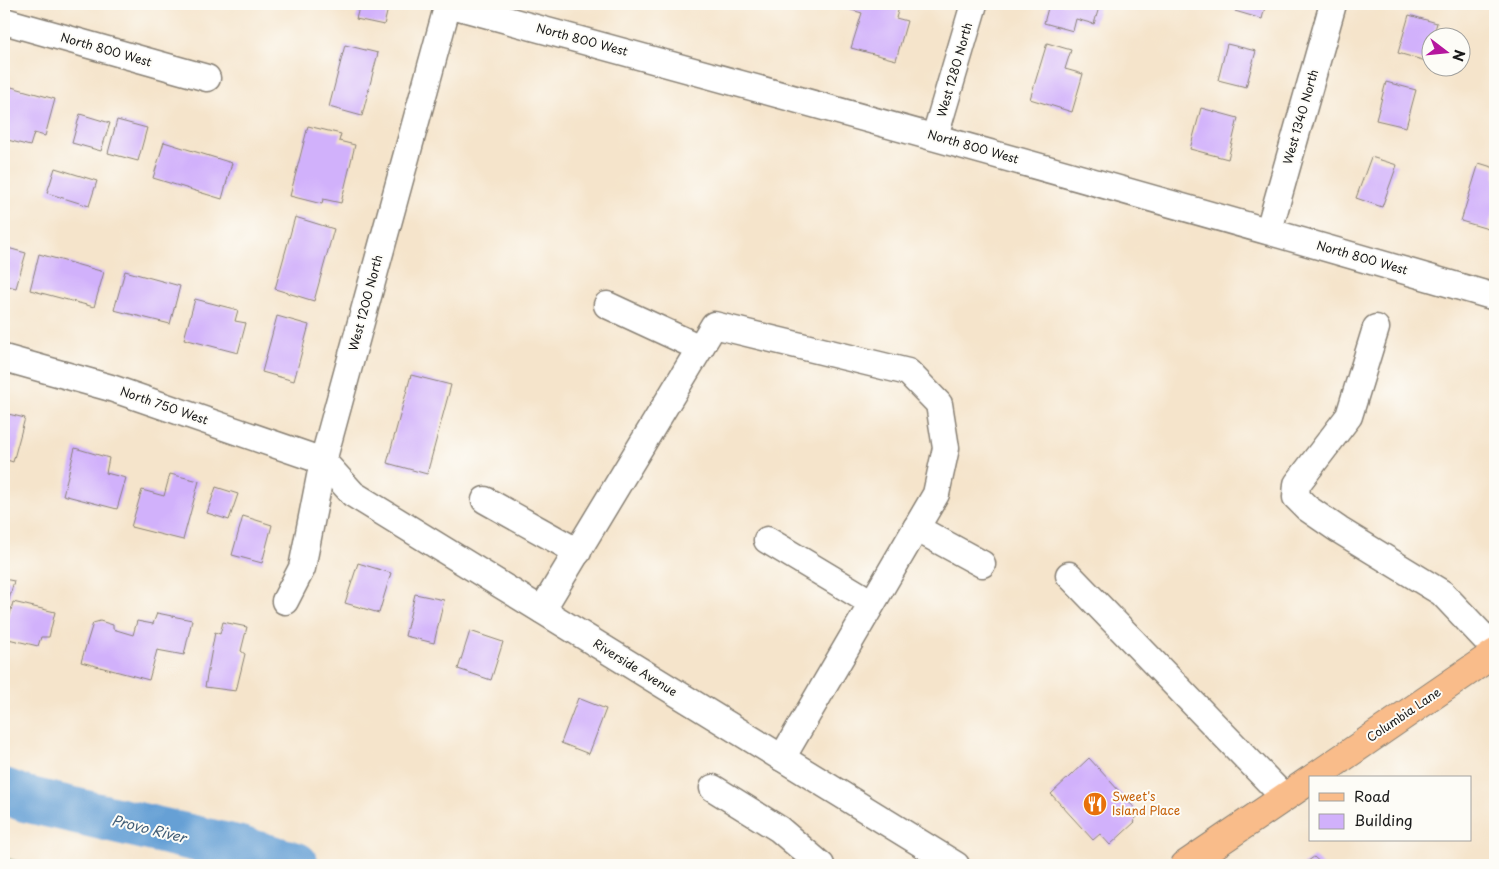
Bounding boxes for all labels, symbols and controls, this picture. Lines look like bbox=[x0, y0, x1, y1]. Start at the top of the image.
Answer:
street label: North 800 West bbox=[535, 18, 630, 60]
street label: West 1280 North bbox=[932, 20, 976, 119]
street label: North 800 West bbox=[59, 27, 154, 71]
north arrow bbox=[1422, 28, 1472, 78]
text: N bbox=[1447, 47, 1471, 64]
street label: West 1340 North bbox=[1278, 67, 1322, 166]
street label: North 800 West bbox=[926, 124, 1021, 168]
street label: North 800 West bbox=[1315, 235, 1410, 279]
street label: West 1200 North bbox=[344, 253, 387, 353]
street label: North 750 West bbox=[118, 382, 211, 429]
street label: Riverside Avenue bbox=[590, 634, 681, 700]
street label: Columbia Lane bbox=[1363, 683, 1444, 746]
legend bbox=[1309, 776, 1472, 842]
text: Road bbox=[1354, 784, 1390, 807]
place label: Sweet's Island Place bbox=[1112, 787, 1180, 819]
restaurant icon: Sweet's Island Place bbox=[1082, 791, 1108, 817]
text: Building bbox=[1354, 808, 1413, 831]
water label: Provo River bbox=[110, 809, 190, 848]

